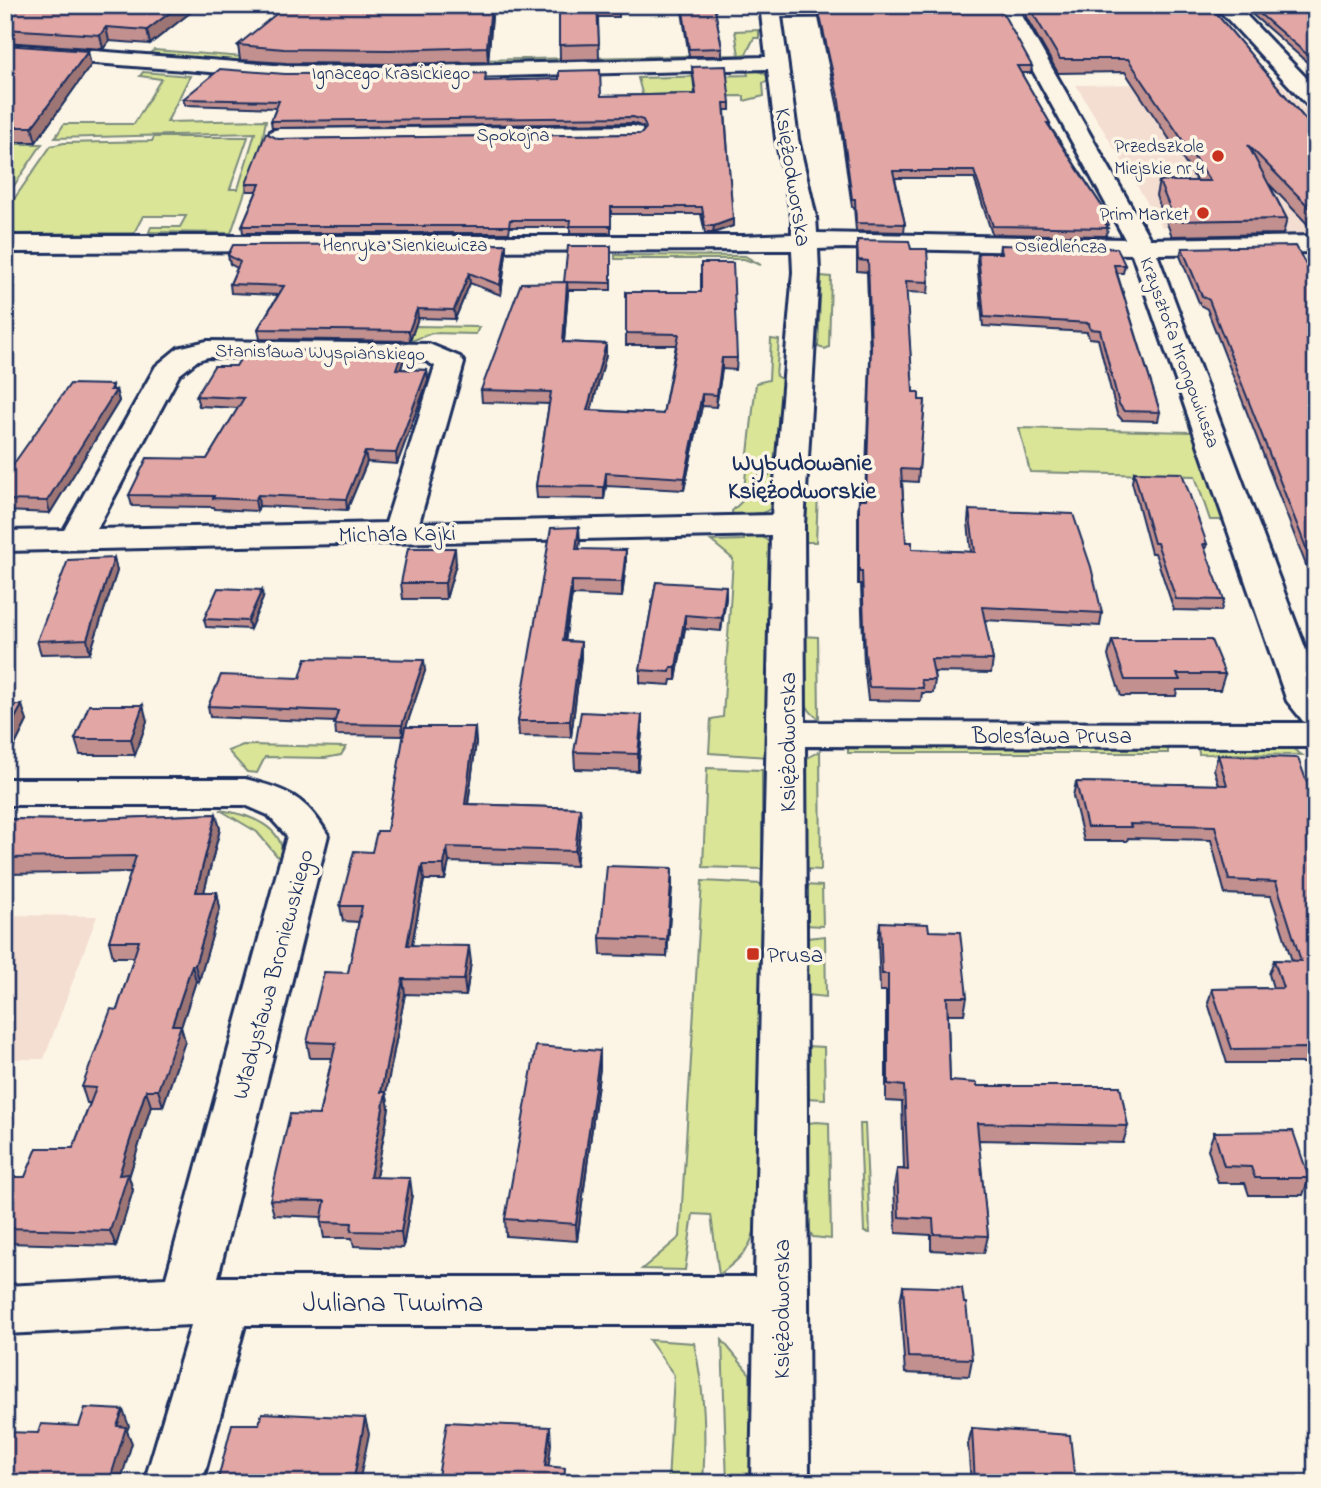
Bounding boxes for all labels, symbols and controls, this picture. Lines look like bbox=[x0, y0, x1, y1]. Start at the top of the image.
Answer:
street label: Ignacego Krasickiego bbox=[312, 61, 470, 90]
street label: Księżodworska bbox=[764, 106, 819, 249]
street label: Spokojna bbox=[476, 123, 550, 150]
place label: Przedszkole Miejskie nr 4 bbox=[1114, 134, 1204, 183]
marker: Przedszkole Miejskie nr 4 bbox=[1210, 148, 1226, 164]
place label: Prim Market bbox=[1099, 202, 1190, 229]
marker: Prim Market bbox=[1195, 205, 1211, 221]
street label: Henryka Sienkiewicza bbox=[323, 233, 488, 261]
street label: Osiedleńcza bbox=[1014, 233, 1107, 262]
street label: Krzysztofa Mrongowiusza bbox=[1130, 254, 1226, 453]
street label: Stanisława Wyspiańskiego bbox=[215, 338, 425, 371]
district label: Wybudowanie Księżodworskie bbox=[728, 447, 877, 510]
street label: Michała Kajki bbox=[338, 518, 456, 553]
street label: Księżodworska bbox=[773, 672, 806, 812]
street label: Bolesława Prusa bbox=[971, 721, 1132, 754]
street label: Władysława Broniewskiego bbox=[225, 846, 326, 1104]
place label: Prusa bbox=[767, 940, 823, 973]
marker: Prusa bbox=[745, 946, 761, 962]
street label: Księżodworska bbox=[767, 1239, 800, 1379]
street label: Juliana Tuwima bbox=[303, 1284, 483, 1325]

